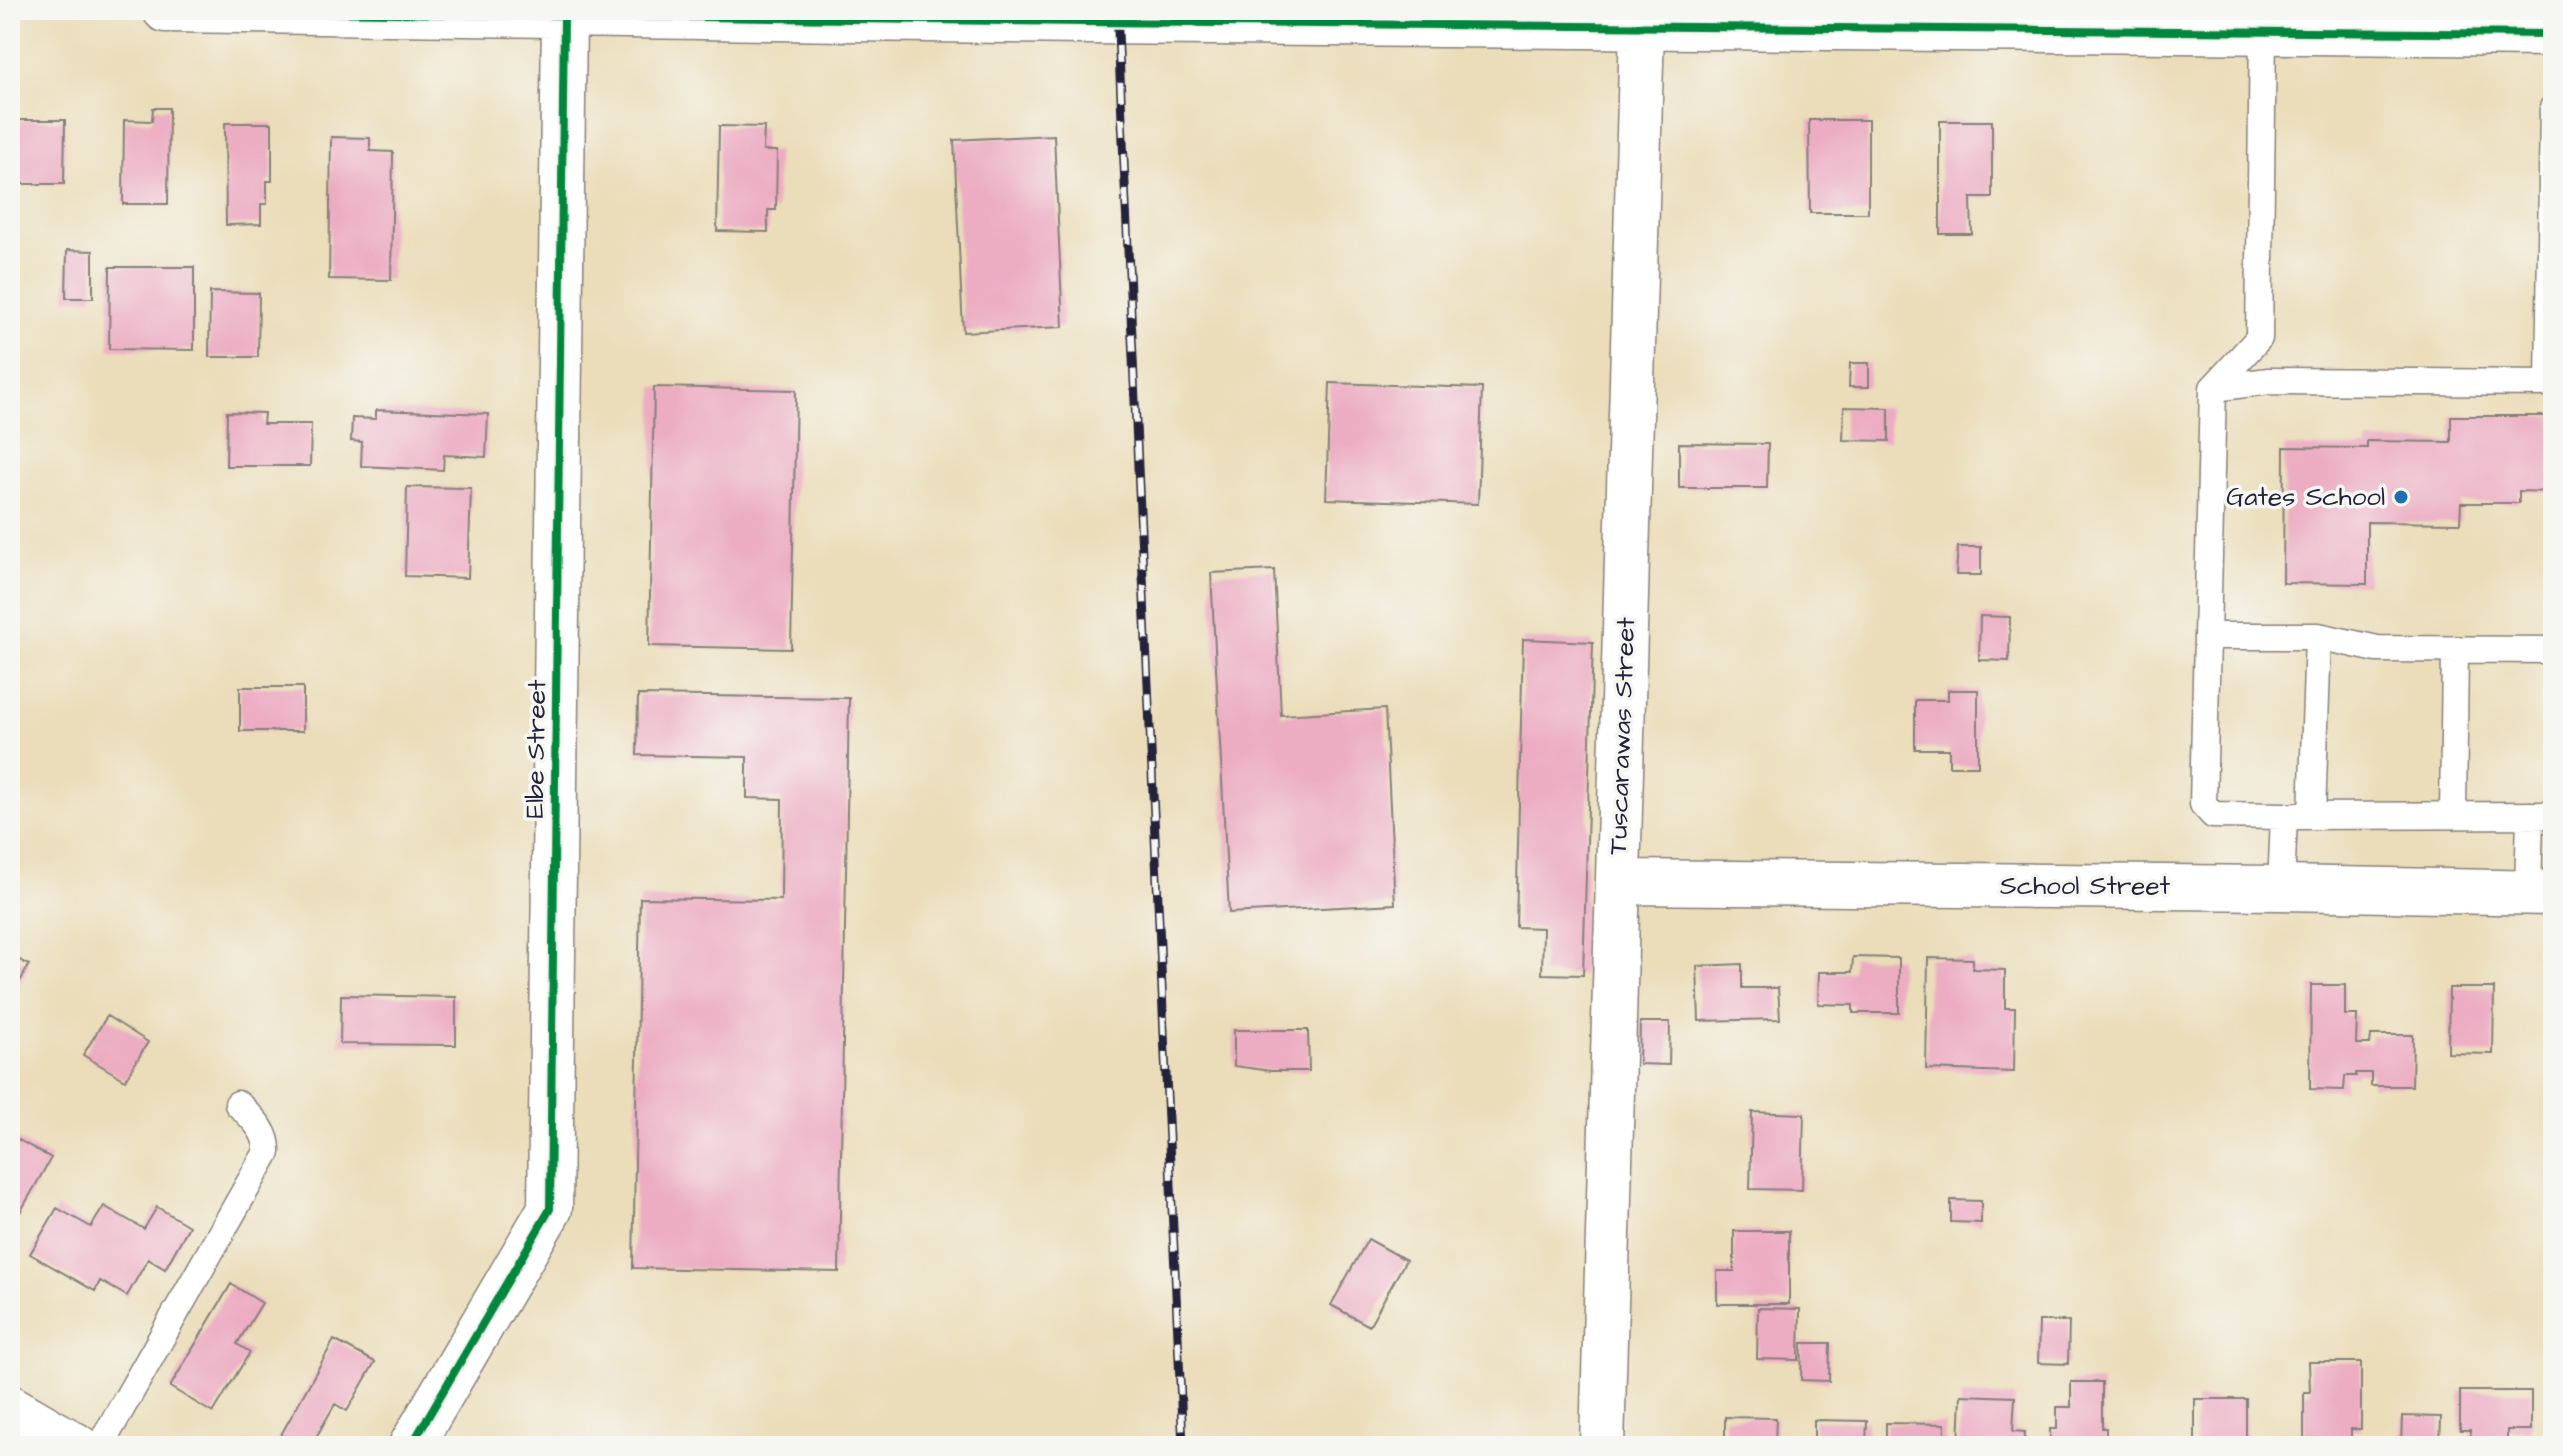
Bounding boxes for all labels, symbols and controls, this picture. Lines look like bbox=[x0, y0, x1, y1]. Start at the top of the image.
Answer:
place label: Gates School bbox=[2226, 479, 2385, 515]
marker: Gates School bbox=[2392, 488, 2410, 506]
street label: Tuscarawas Street bbox=[1600, 616, 1644, 855]
street label: Elbe Street bbox=[517, 679, 555, 819]
street label: School Street bbox=[2000, 868, 2170, 904]

